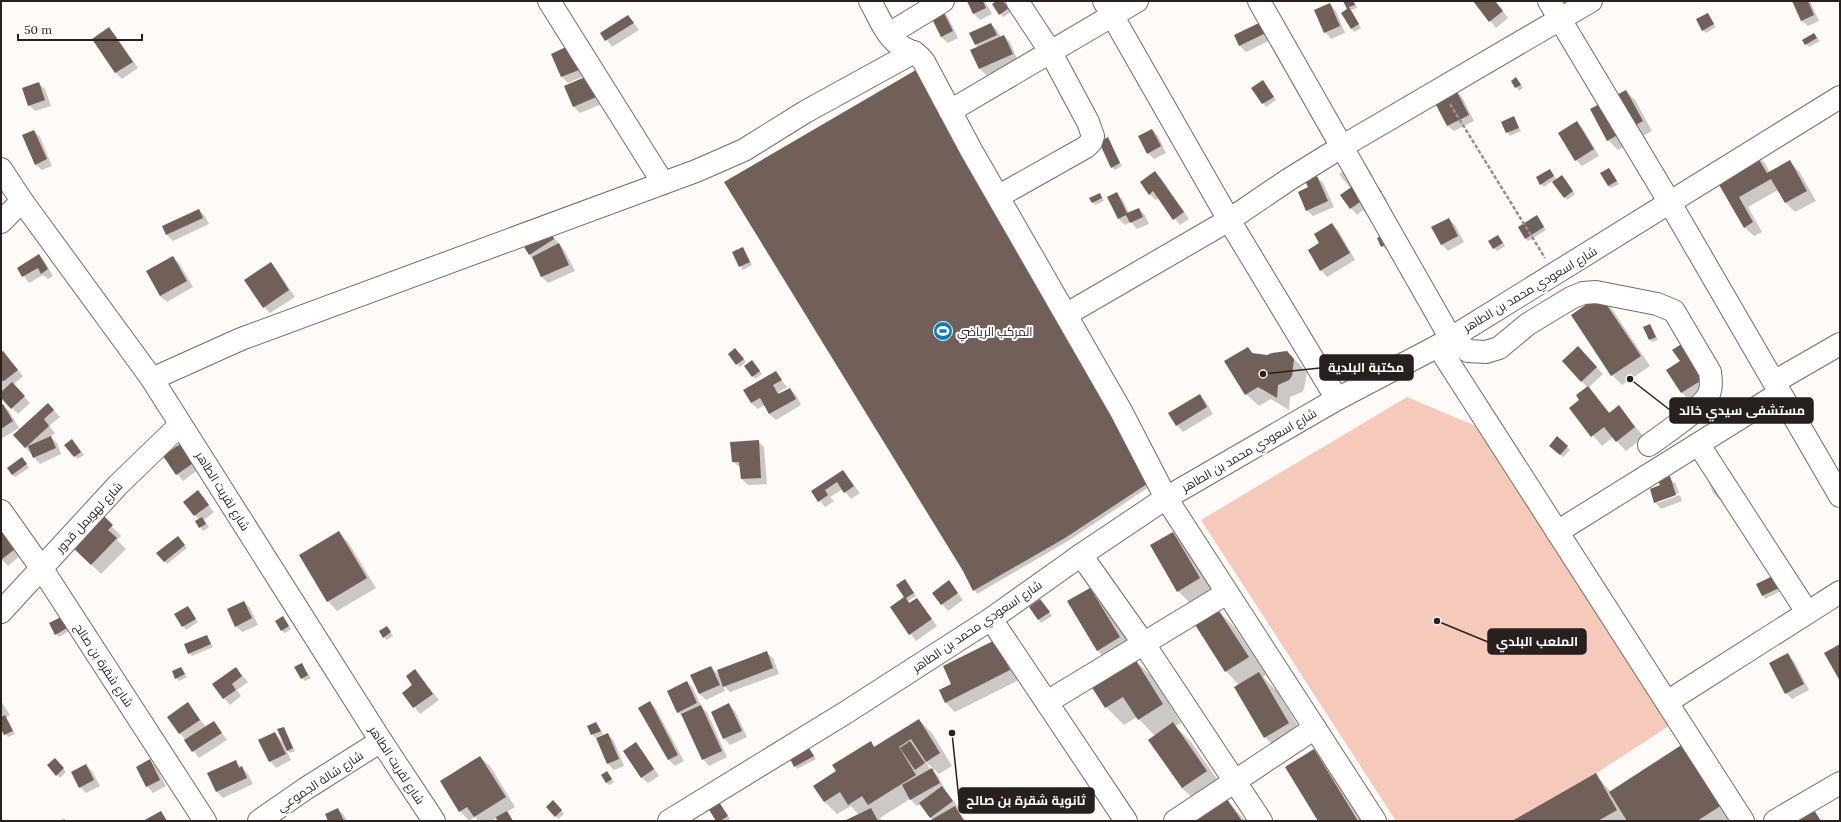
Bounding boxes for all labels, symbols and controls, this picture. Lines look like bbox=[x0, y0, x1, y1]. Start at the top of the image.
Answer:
scale bar bbox=[18, 16, 142, 42]
text: 50 m bbox=[24, 22, 52, 37]
street label: شارع اسعودي محمد بن الطاهر bbox=[1460, 243, 1601, 338]
sports icon: المركب الرياضي bbox=[932, 320, 954, 342]
place label: المركب الرياضي bbox=[957, 324, 1033, 342]
callout: مكتبة البلدية bbox=[1320, 355, 1413, 380]
text: مكتبة البلدية bbox=[1328, 359, 1404, 376]
callout: مستشفى سيدي خالد bbox=[1670, 398, 1813, 423]
text: مستشفى سيدي خالد bbox=[1679, 402, 1805, 422]
street label: شارع اسعودي محمد بن الطاهر bbox=[1178, 405, 1321, 498]
street label: شارع لقريت الطاهر bbox=[191, 448, 253, 534]
street label: شارع لهويمل قدور bbox=[52, 479, 126, 557]
street label: شارع اسعودي محمد بن الطاهر bbox=[908, 577, 1047, 678]
street label: شارع شقرة بن صالح bbox=[71, 620, 137, 710]
callout: الملعب البلدي bbox=[1488, 629, 1586, 654]
text: الملعب البلدي bbox=[1496, 633, 1578, 653]
street label: شارع لقريت الطاهر bbox=[365, 722, 428, 808]
street label: شارع شالة الجموعي bbox=[274, 748, 368, 817]
callout: ثانوية شقرة بن صالح bbox=[959, 788, 1094, 813]
text: ثانوية شقرة بن صالح bbox=[966, 792, 1086, 809]

